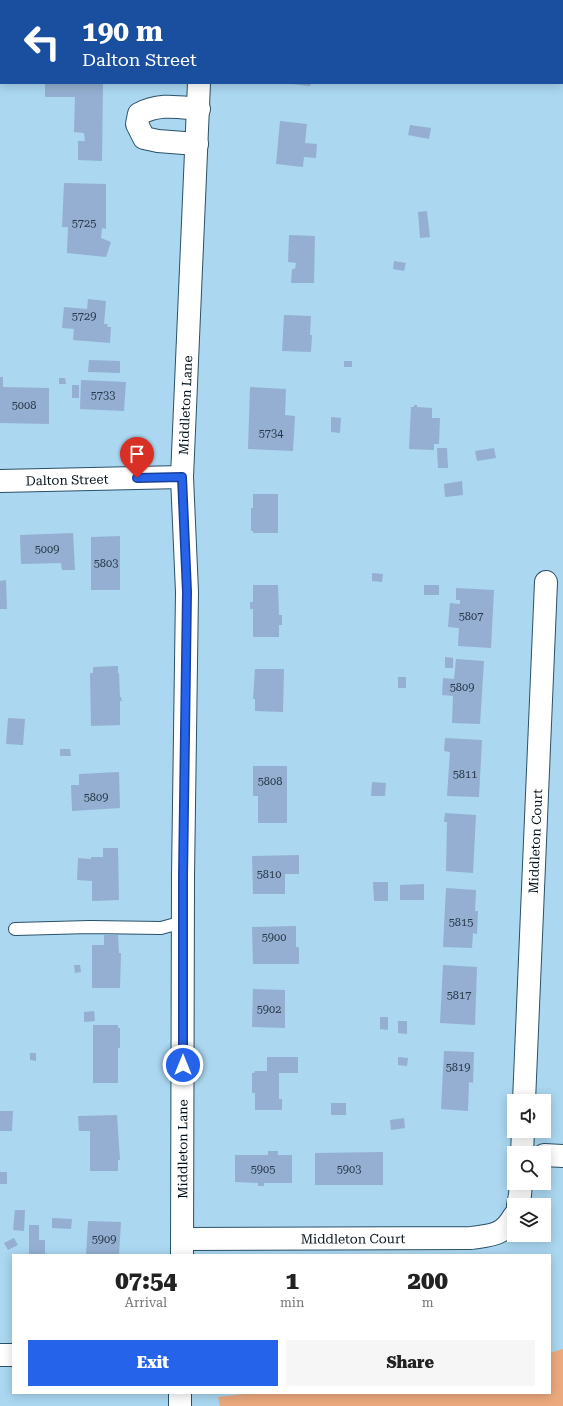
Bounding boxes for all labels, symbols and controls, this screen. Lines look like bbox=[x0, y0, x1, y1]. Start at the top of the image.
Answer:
text: 190 m bbox=[82, 15, 163, 48]
icon: left bbox=[16, 16, 68, 68]
text: Dalton Street bbox=[82, 49, 197, 70]
house number: 5725 bbox=[72, 217, 96, 230]
house number: 5729 bbox=[72, 310, 96, 323]
street label: Middleton Lane bbox=[175, 355, 195, 455]
house number: 5733 bbox=[91, 389, 115, 402]
house number: 5008 bbox=[12, 399, 36, 412]
house number: 5734 bbox=[259, 427, 284, 440]
pin bbox=[120, 437, 154, 478]
icon: arrive bbox=[126, 443, 148, 465]
street label: Dalton Street bbox=[25, 471, 109, 488]
house number: 5009 bbox=[35, 543, 59, 556]
house number: 5803 bbox=[94, 557, 118, 570]
house number: 5807 bbox=[459, 610, 483, 623]
house number: 5809 bbox=[450, 681, 474, 694]
house number: 5811 bbox=[453, 768, 477, 781]
house number: 5808 bbox=[258, 775, 282, 788]
street label: Middleton Court bbox=[525, 788, 545, 894]
house number: 5809 bbox=[84, 791, 108, 804]
house number: 5810 bbox=[257, 868, 281, 881]
house number: 5815 bbox=[449, 916, 473, 929]
house number: 5900 bbox=[262, 931, 286, 944]
house number: 5817 bbox=[447, 989, 471, 1002]
house number: 5902 bbox=[257, 1003, 281, 1016]
position arrow bbox=[162, 1044, 204, 1086]
house number: 5819 bbox=[446, 1061, 470, 1074]
map controls bbox=[507, 1094, 551, 1242]
button: sound bbox=[507, 1094, 551, 1138]
street label: Middleton Lane bbox=[175, 1099, 190, 1199]
button: search bbox=[507, 1146, 551, 1190]
house number: 5905 bbox=[251, 1163, 275, 1176]
house number: 5903 bbox=[337, 1163, 361, 1176]
button: layers bbox=[507, 1198, 551, 1242]
street label: Middleton Court bbox=[301, 1231, 406, 1246]
house number: 5909 bbox=[92, 1233, 116, 1246]
text: 07:54 bbox=[115, 1267, 177, 1295]
text: 1 bbox=[285, 1267, 299, 1295]
text: 200 bbox=[408, 1267, 448, 1295]
text: Arrival bbox=[125, 1295, 167, 1310]
text: min bbox=[280, 1295, 304, 1310]
text: m bbox=[422, 1295, 434, 1310]
button: Exit bbox=[28, 1340, 278, 1386]
button: Share bbox=[286, 1340, 535, 1386]

